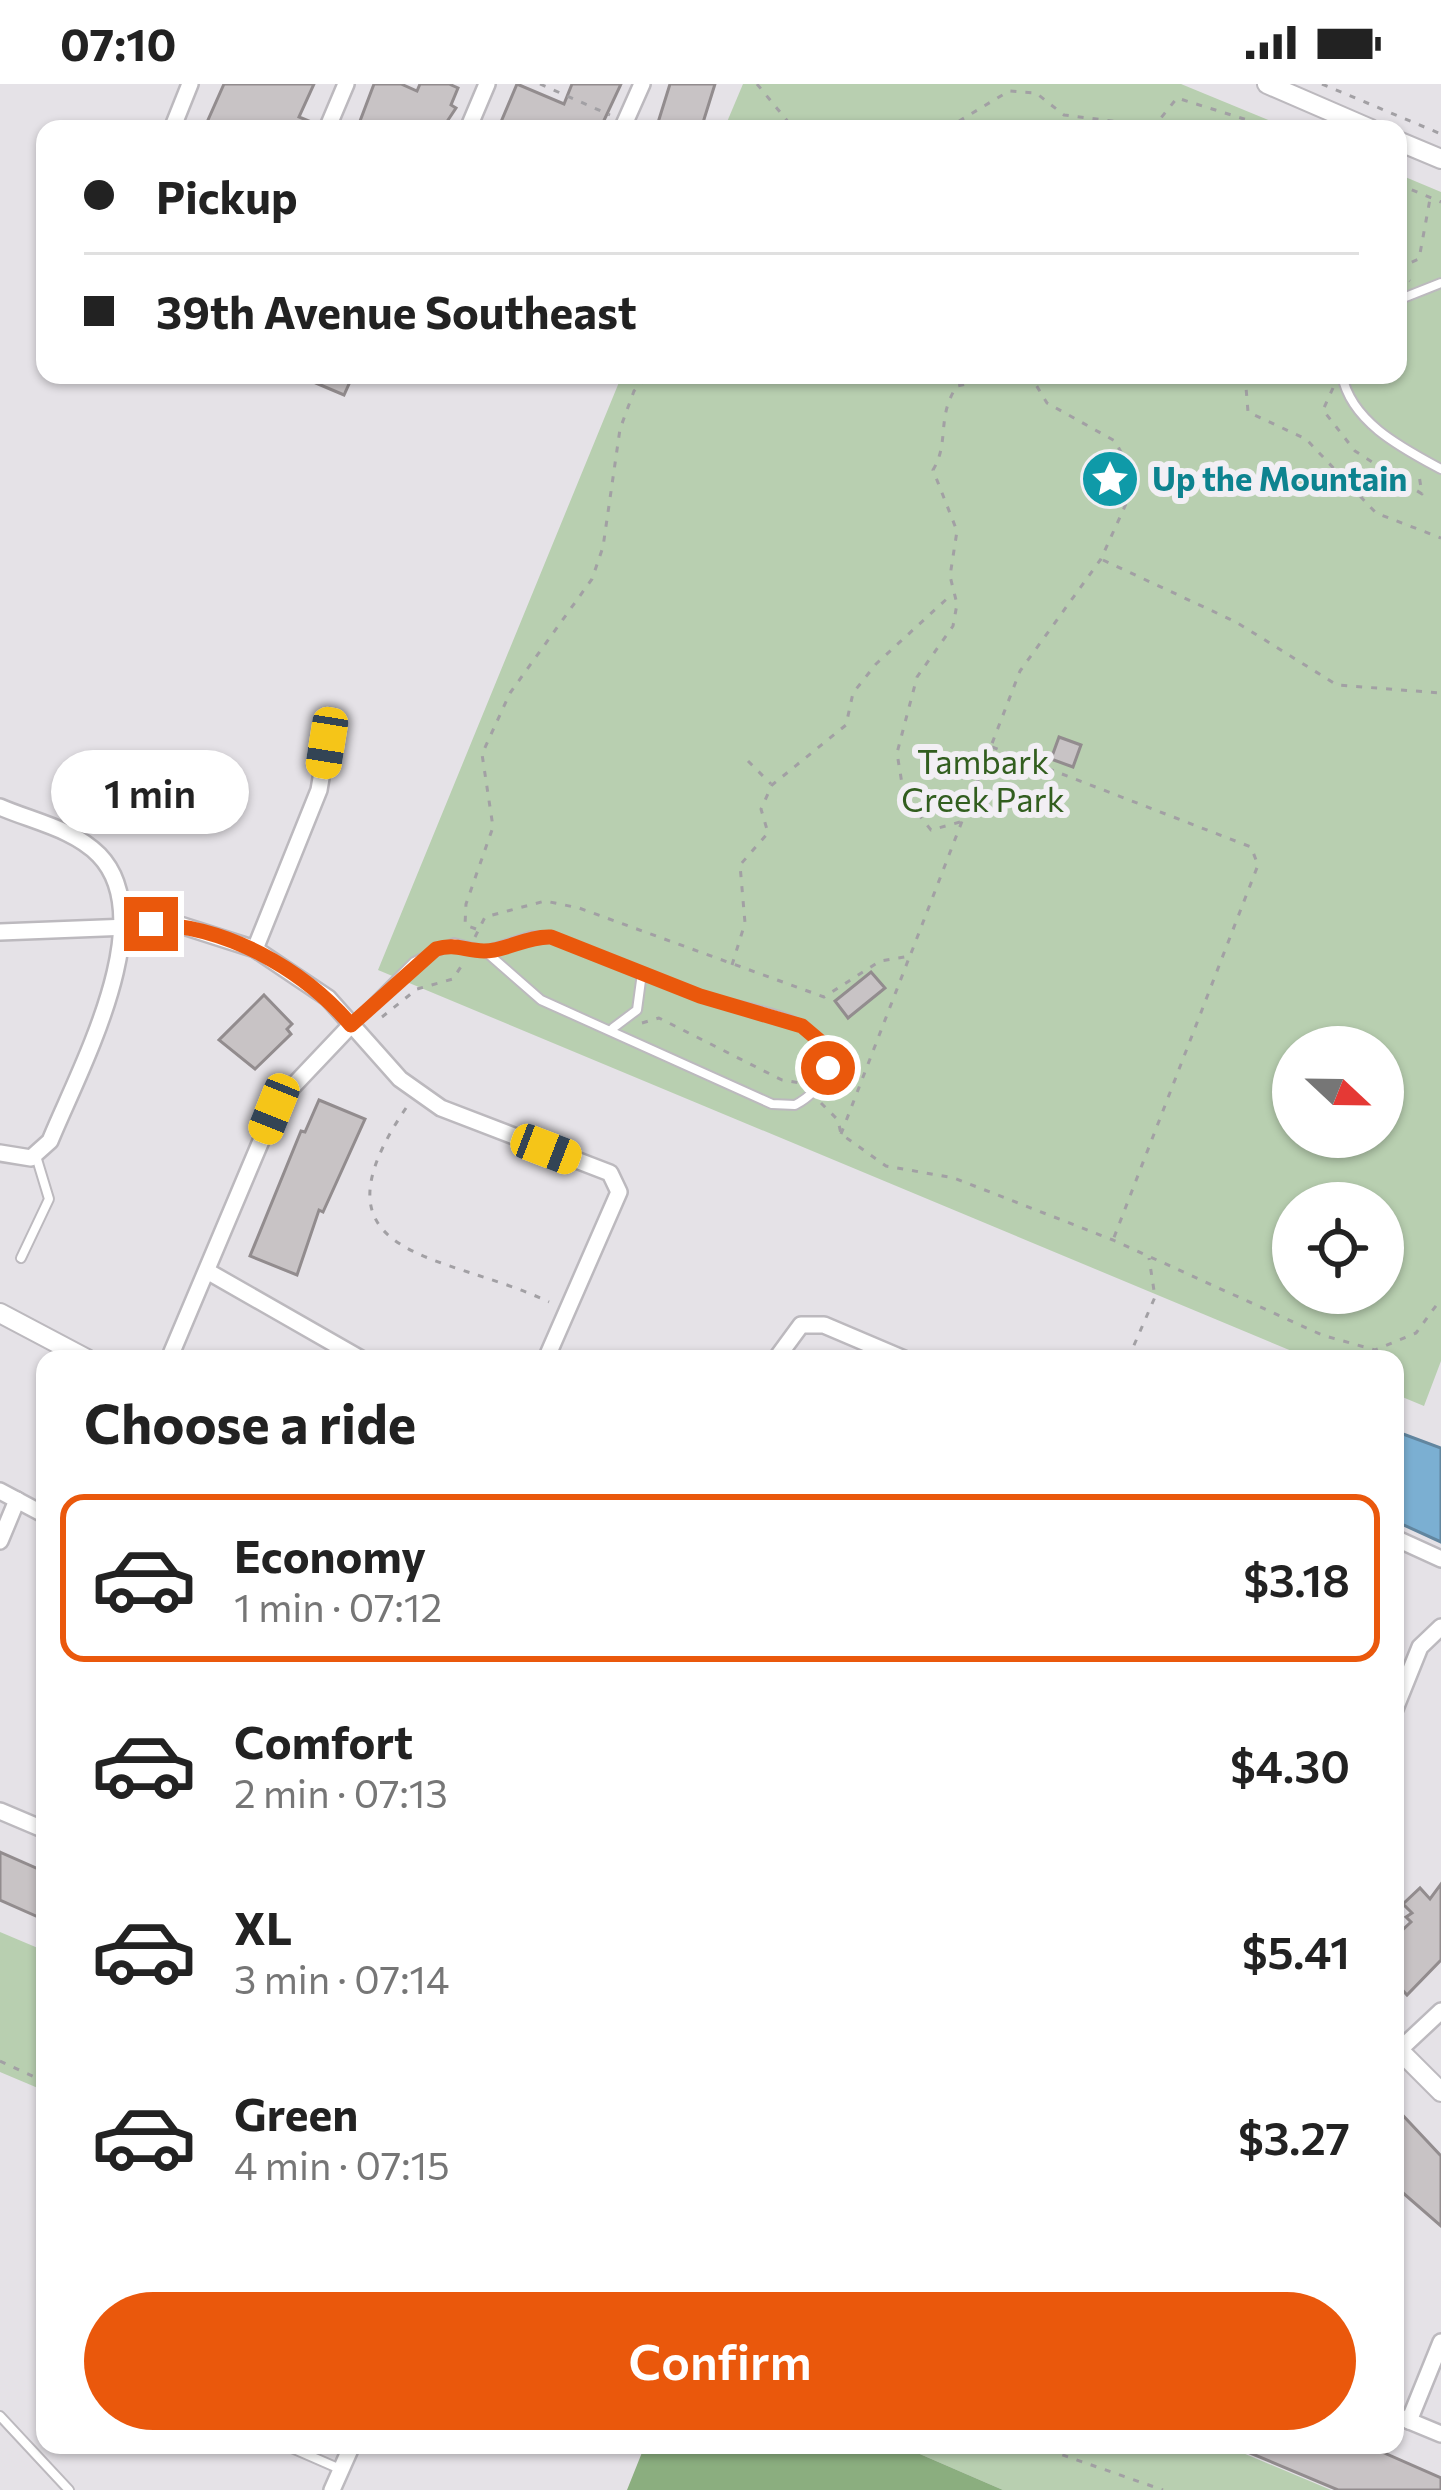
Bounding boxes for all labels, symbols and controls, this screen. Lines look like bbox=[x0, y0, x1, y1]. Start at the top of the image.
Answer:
text: 07:10 bbox=[60, 15, 176, 70]
text: Pickup bbox=[156, 168, 298, 223]
text: 39th Avenue Southeast bbox=[156, 283, 637, 338]
place icon: Up the Mountain bbox=[1079, 448, 1141, 510]
place label: Up the Mountain bbox=[1152, 457, 1407, 498]
car bbox=[304, 705, 350, 781]
park label: Tambark Creek Park bbox=[901, 740, 1065, 819]
callout: 1 min bbox=[52, 750, 250, 834]
text: 1 min bbox=[104, 768, 196, 816]
route end bbox=[124, 897, 178, 951]
north arrow bbox=[1272, 1026, 1404, 1158]
map controls bbox=[1272, 1026, 1404, 1314]
route start bbox=[801, 1041, 855, 1095]
car bbox=[244, 1069, 304, 1149]
car bbox=[506, 1119, 586, 1179]
button: locate bbox=[1272, 1182, 1404, 1314]
text: Choose a ride bbox=[84, 1389, 416, 1455]
icon: car bbox=[90, 1524, 198, 1632]
text: Economy bbox=[234, 1527, 426, 1582]
text: $3.18 bbox=[1243, 1551, 1350, 1606]
text: 1 min · 07:12 bbox=[234, 1582, 442, 1630]
icon: car bbox=[90, 1710, 198, 1818]
text: Comfort bbox=[234, 1713, 413, 1768]
text: $4.30 bbox=[1230, 1737, 1350, 1792]
text: 2 min · 07:13 bbox=[234, 1768, 448, 1816]
icon: car bbox=[90, 1896, 198, 2004]
text: XL bbox=[234, 1899, 292, 1954]
text: $5.41 bbox=[1242, 1923, 1350, 1978]
text: 3 min · 07:14 bbox=[234, 1954, 449, 2002]
icon: car bbox=[90, 2082, 198, 2190]
text: Green bbox=[234, 2085, 358, 2140]
text: $3.27 bbox=[1238, 2109, 1350, 2164]
text: 4 min · 07:15 bbox=[234, 2140, 450, 2188]
button: Confirm bbox=[84, 2292, 1356, 2430]

